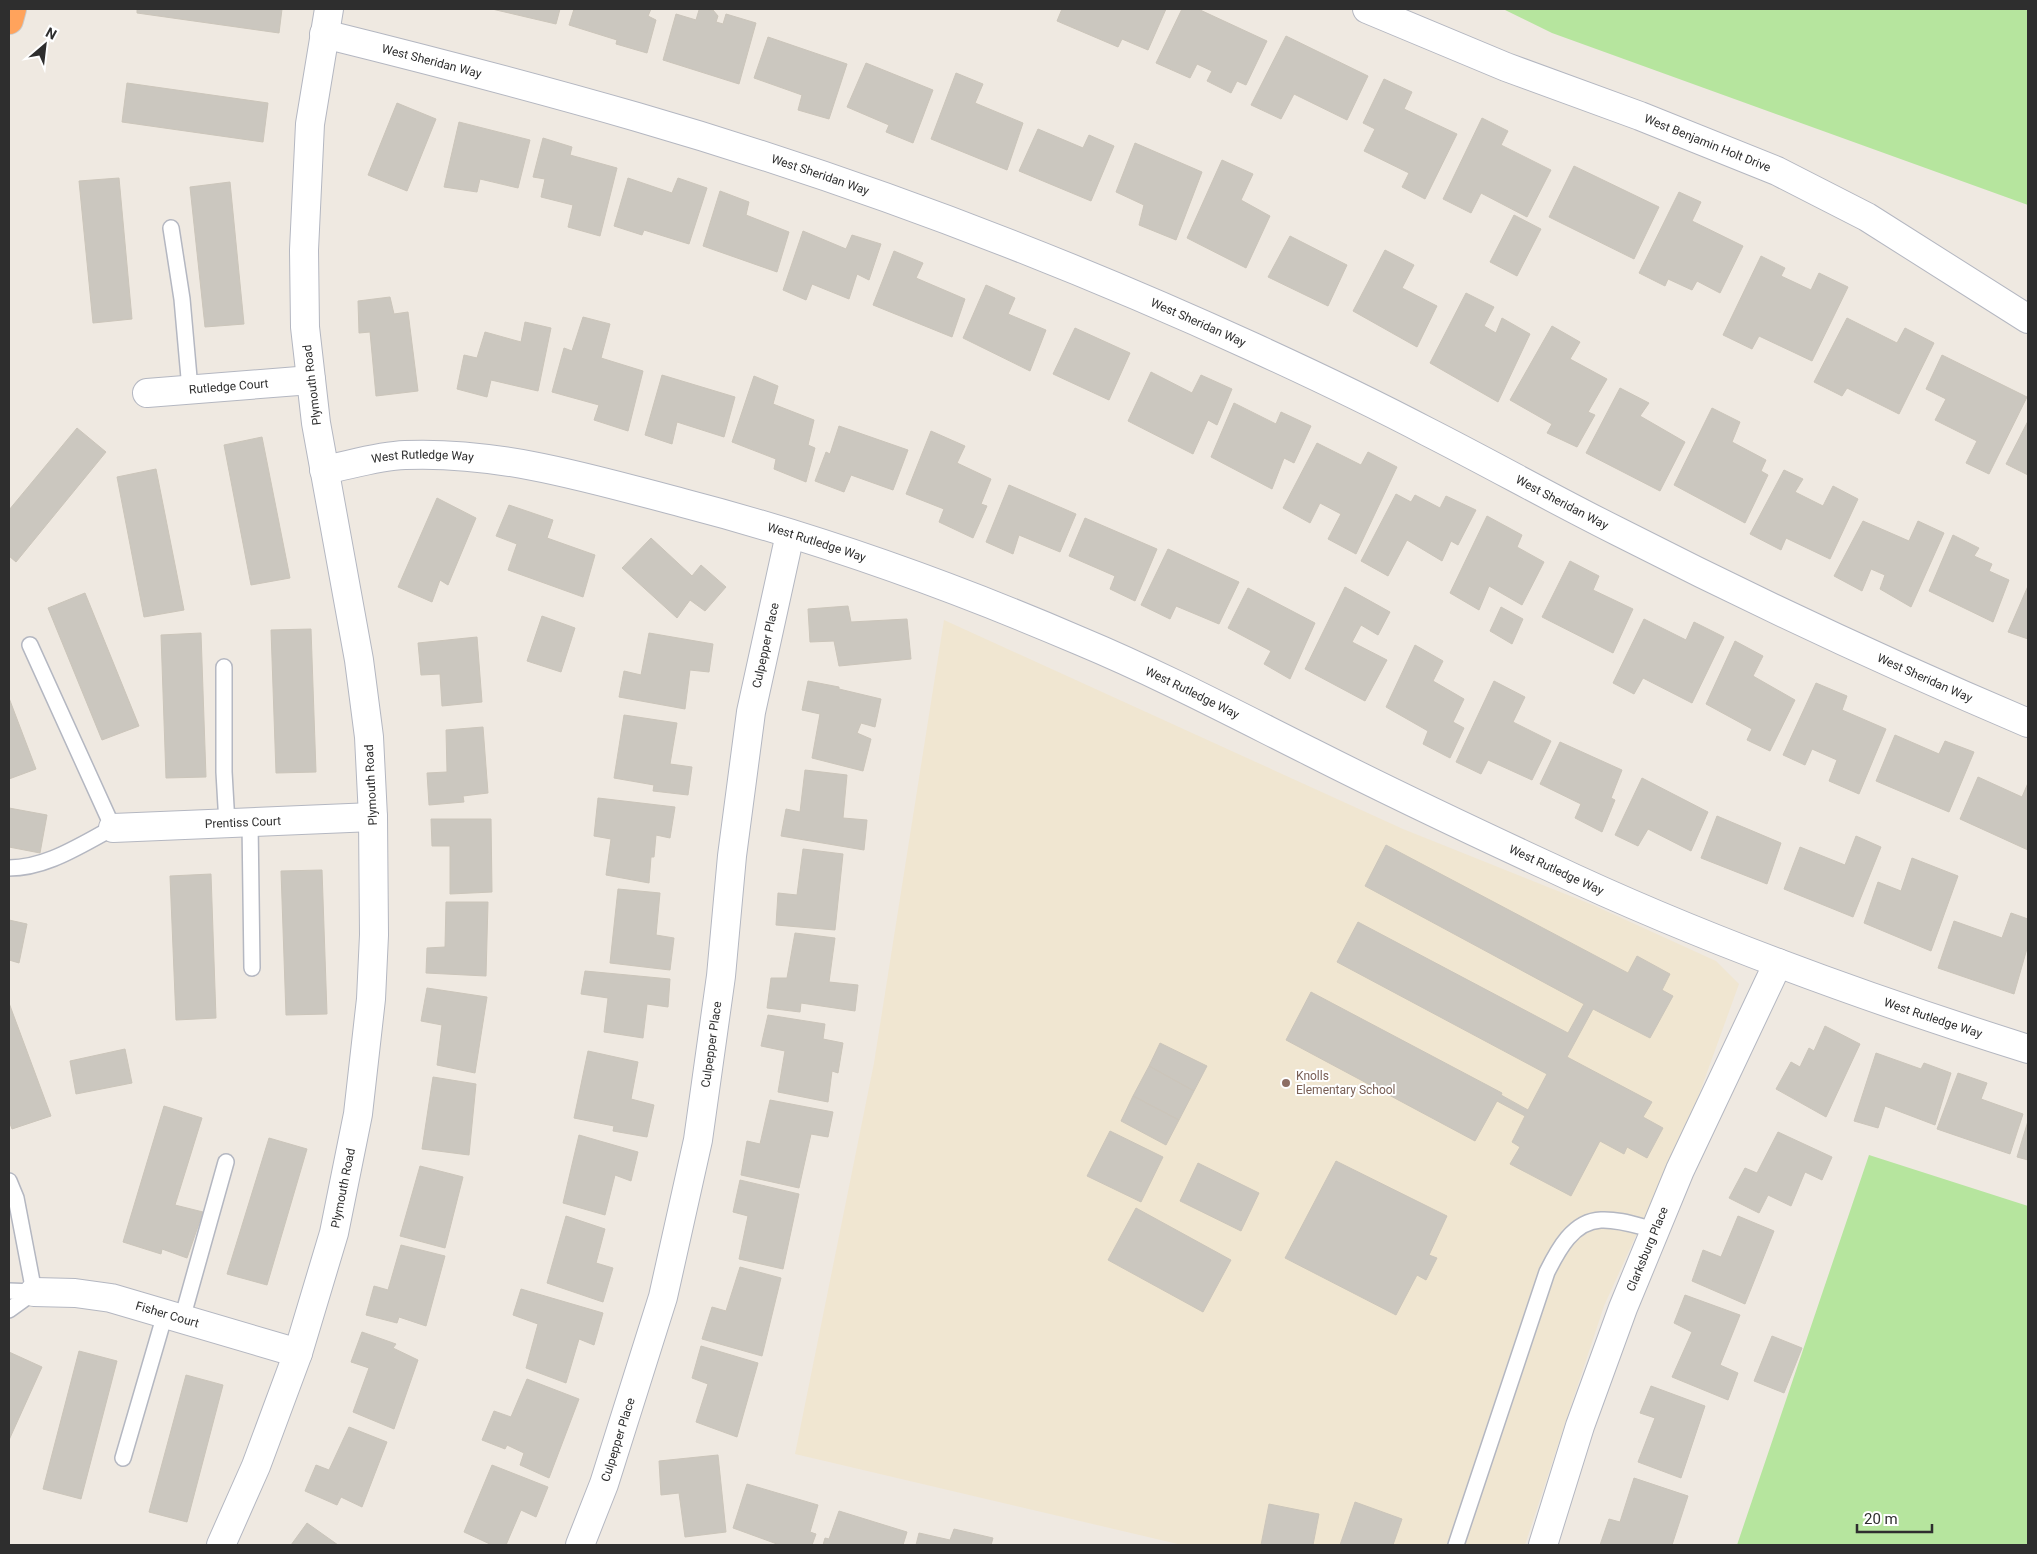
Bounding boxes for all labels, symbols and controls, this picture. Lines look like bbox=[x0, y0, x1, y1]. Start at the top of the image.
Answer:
north arrow bbox=[20, 20, 70, 70]
text: N bbox=[43, 24, 59, 43]
street label: West Sheridan Way bbox=[380, 42, 483, 81]
street label: West Benjamin Holt Drive bbox=[1642, 111, 1773, 175]
street label: West Sheridan Way bbox=[769, 152, 871, 198]
street label: West Sheridan Way bbox=[1149, 295, 1248, 350]
street label: Plymouth Road bbox=[300, 344, 324, 426]
street label: Rutledge Court bbox=[188, 376, 269, 397]
street label: West Rutledge Way bbox=[370, 448, 475, 466]
street label: West Sheridan Way bbox=[1513, 472, 1611, 533]
street label: West Rutledge Way bbox=[766, 520, 868, 565]
street label: Culpepper Place bbox=[749, 601, 782, 689]
street label: West Sheridan Way bbox=[1875, 651, 1975, 705]
street label: West Rutledge Way bbox=[1143, 664, 1242, 722]
street label: Plymouth Road bbox=[362, 744, 380, 826]
street label: Prentiss Court bbox=[204, 814, 281, 831]
street label: West Rutledge Way bbox=[1507, 842, 1606, 898]
street label: West Rutledge Way bbox=[1882, 995, 1984, 1041]
street label: Culpepper Place bbox=[698, 1000, 724, 1089]
place label: Knolls Elementary School bbox=[1296, 1069, 1396, 1097]
marker: Knolls Elementary School bbox=[1280, 1077, 1292, 1089]
street label: Plymouth Road bbox=[328, 1147, 358, 1229]
street label: Clarksburg Place bbox=[1624, 1205, 1671, 1293]
street label: Fisher Court bbox=[134, 1299, 201, 1331]
street label: Culpepper Place bbox=[598, 1396, 638, 1483]
scale bar bbox=[1857, 1502, 1932, 1534]
text: 20 m bbox=[1864, 1510, 1898, 1528]

